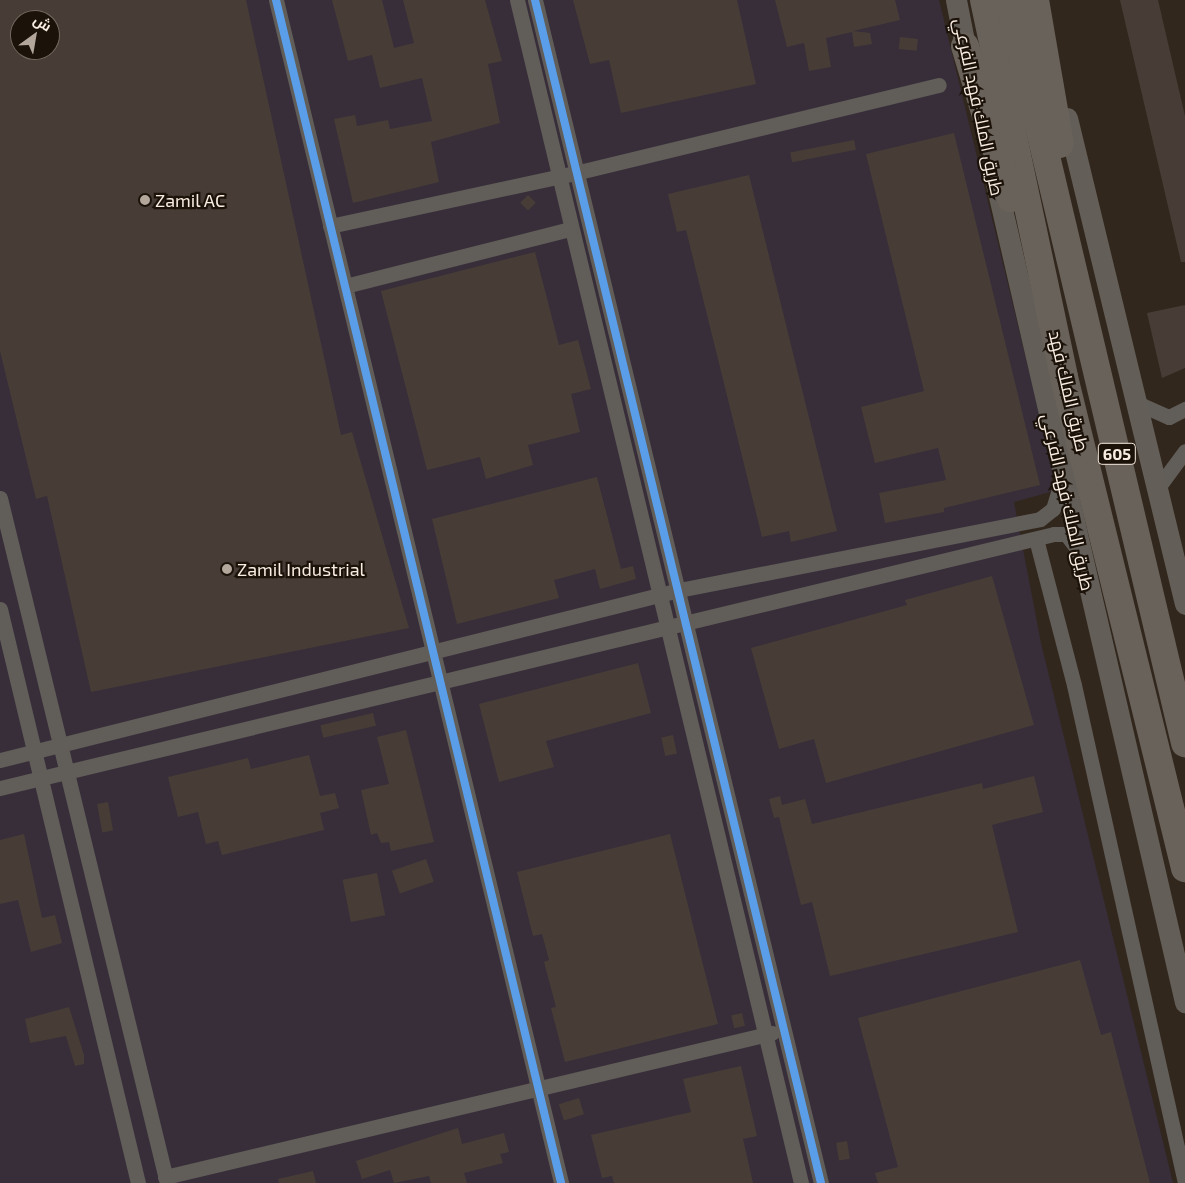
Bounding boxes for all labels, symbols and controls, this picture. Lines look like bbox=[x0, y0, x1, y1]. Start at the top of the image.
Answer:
north arrow bbox=[10, 10, 60, 60]
text: ش bbox=[31, 11, 55, 35]
street label: طريق الملك فهد الفرعي bbox=[950, 16, 1008, 198]
place label: Zamil AC bbox=[155, 189, 226, 211]
marker: Zamil AC bbox=[139, 194, 151, 206]
street label: طريق الملك فهد bbox=[1045, 328, 1093, 454]
street label: طريق الملك فهد الفرعي bbox=[1037, 411, 1099, 593]
road number: 605 bbox=[1097, 440, 1137, 468]
place label: Zamil Industrial bbox=[237, 558, 365, 580]
marker: Zamil Industrial bbox=[221, 563, 233, 575]

